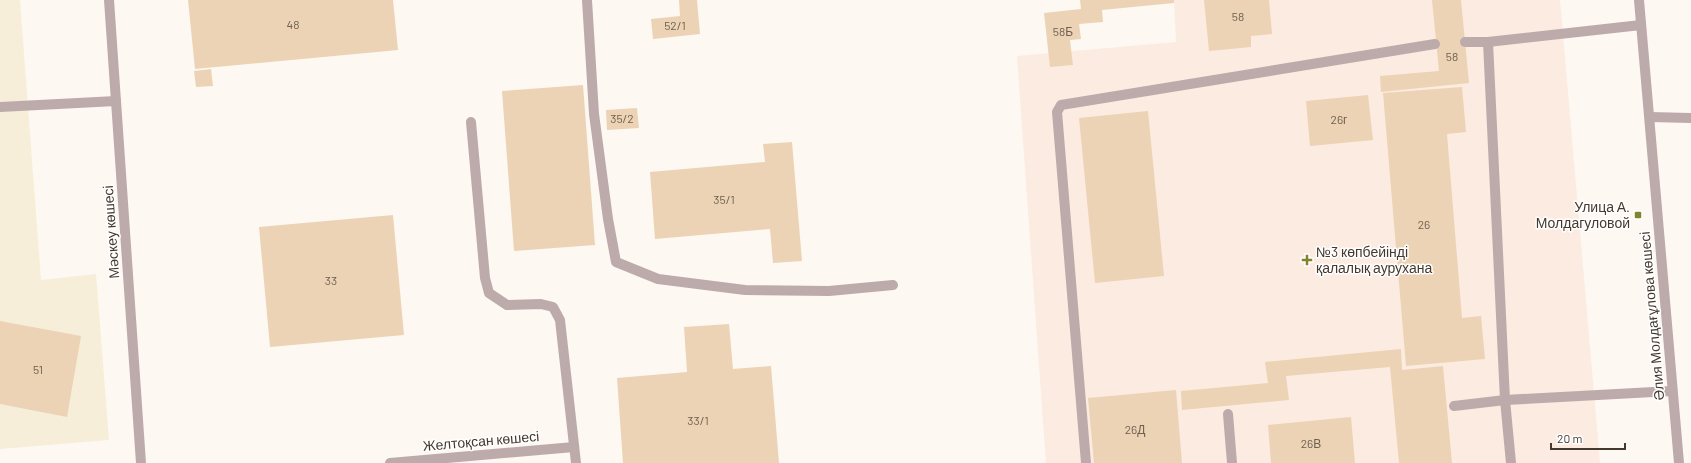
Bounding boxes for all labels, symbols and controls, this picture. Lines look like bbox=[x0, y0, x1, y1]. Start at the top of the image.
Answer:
house number: 58 bbox=[1232, 9, 1244, 23]
house number: 48 bbox=[287, 17, 299, 31]
house number: 52/1 bbox=[664, 18, 686, 32]
house number: 58Б bbox=[1053, 24, 1073, 38]
house number: 58 bbox=[1446, 49, 1458, 63]
house number: 35/2 bbox=[610, 111, 634, 125]
house number: 26г bbox=[1331, 112, 1348, 126]
street label: Мәскеу көшесі bbox=[99, 185, 122, 279]
house number: 35/1 bbox=[713, 192, 735, 206]
place label: Улица А. Молдагуловой bbox=[1536, 198, 1630, 231]
marker: Улица А. Молдагуловой bbox=[1633, 210, 1643, 220]
house number: 26 bbox=[1418, 217, 1430, 231]
street label: Әлия Молдағұлова көшесі bbox=[1636, 231, 1667, 401]
place label: №3 көпбейінді қалалық аурухана bbox=[1316, 243, 1432, 276]
marker: №3 көпбейінді қалалық аурухана bbox=[1301, 254, 1313, 266]
house number: 33 bbox=[325, 273, 337, 287]
house number: 51 bbox=[33, 362, 43, 376]
house number: 33/1 bbox=[687, 413, 709, 427]
house number: 26Д bbox=[1125, 422, 1145, 437]
scale bar bbox=[1551, 425, 1625, 451]
street label: Желтоқсан көшесі bbox=[422, 427, 540, 454]
text: 20 m bbox=[1557, 431, 1583, 445]
house number: 26В bbox=[1301, 436, 1321, 450]

